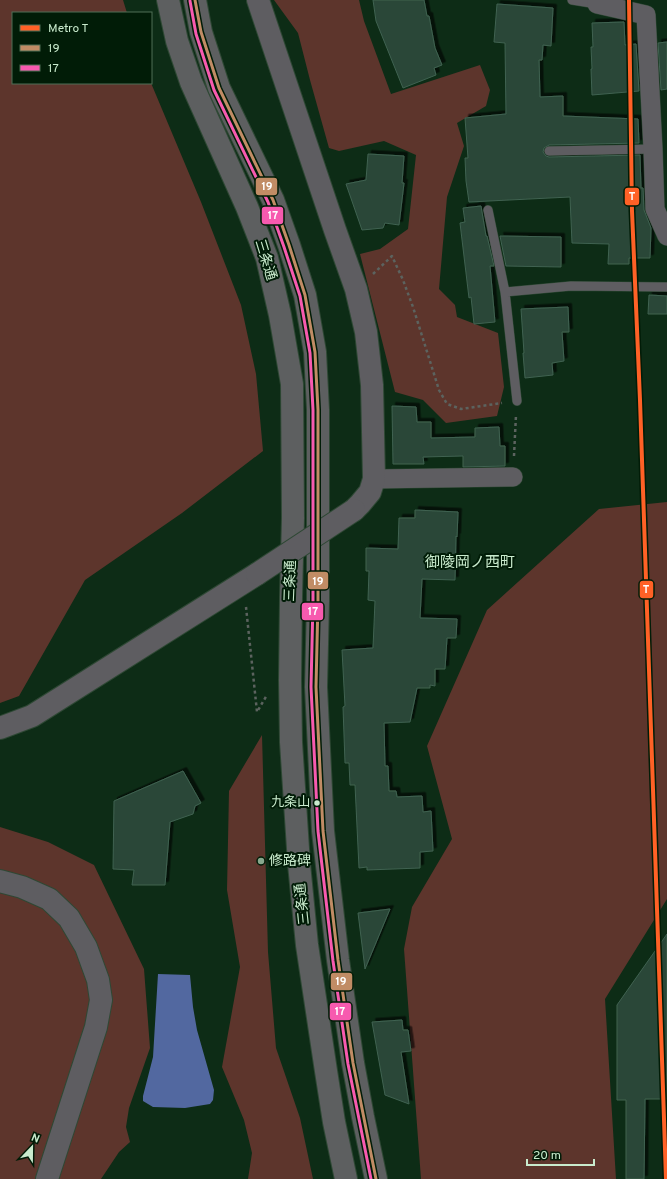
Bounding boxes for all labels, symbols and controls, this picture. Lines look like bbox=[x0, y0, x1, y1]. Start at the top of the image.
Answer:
legend bbox=[12, 12, 152, 84]
text: Metro T bbox=[48, 21, 88, 37]
text: 19 bbox=[48, 41, 60, 57]
text: 17 bbox=[48, 61, 59, 77]
line badge: 19 bbox=[255, 177, 278, 196]
text: 19 bbox=[261, 180, 273, 194]
line badge: T bbox=[624, 187, 640, 206]
text: T bbox=[629, 190, 636, 204]
line badge: 17 bbox=[261, 206, 284, 225]
text: 17 bbox=[268, 209, 278, 223]
street label: 三条通 bbox=[251, 237, 279, 283]
district label: 御陵岡ノ西町 bbox=[425, 554, 515, 573]
street label: 三条通 bbox=[282, 560, 300, 602]
line badge: 19 bbox=[307, 571, 329, 590]
text: 19 bbox=[312, 575, 324, 589]
line badge: T bbox=[639, 580, 654, 599]
text: T bbox=[643, 583, 650, 597]
line badge: 17 bbox=[301, 602, 324, 621]
text: 17 bbox=[308, 605, 318, 619]
place label: 九条山 bbox=[271, 794, 310, 811]
marker: 九条山 bbox=[312, 798, 322, 808]
place label: 修路碑 bbox=[269, 853, 311, 870]
marker: 修路碑 bbox=[256, 856, 266, 866]
street label: 三条通 bbox=[292, 882, 314, 926]
line badge: 19 bbox=[330, 972, 353, 991]
text: 19 bbox=[335, 975, 347, 989]
line badge: 17 bbox=[329, 1002, 352, 1021]
text: 17 bbox=[335, 1005, 345, 1019]
north arrow bbox=[12, 1127, 52, 1167]
text: N bbox=[29, 1131, 42, 1147]
scale bar bbox=[527, 1141, 594, 1167]
text: 20 m bbox=[533, 1148, 561, 1164]

